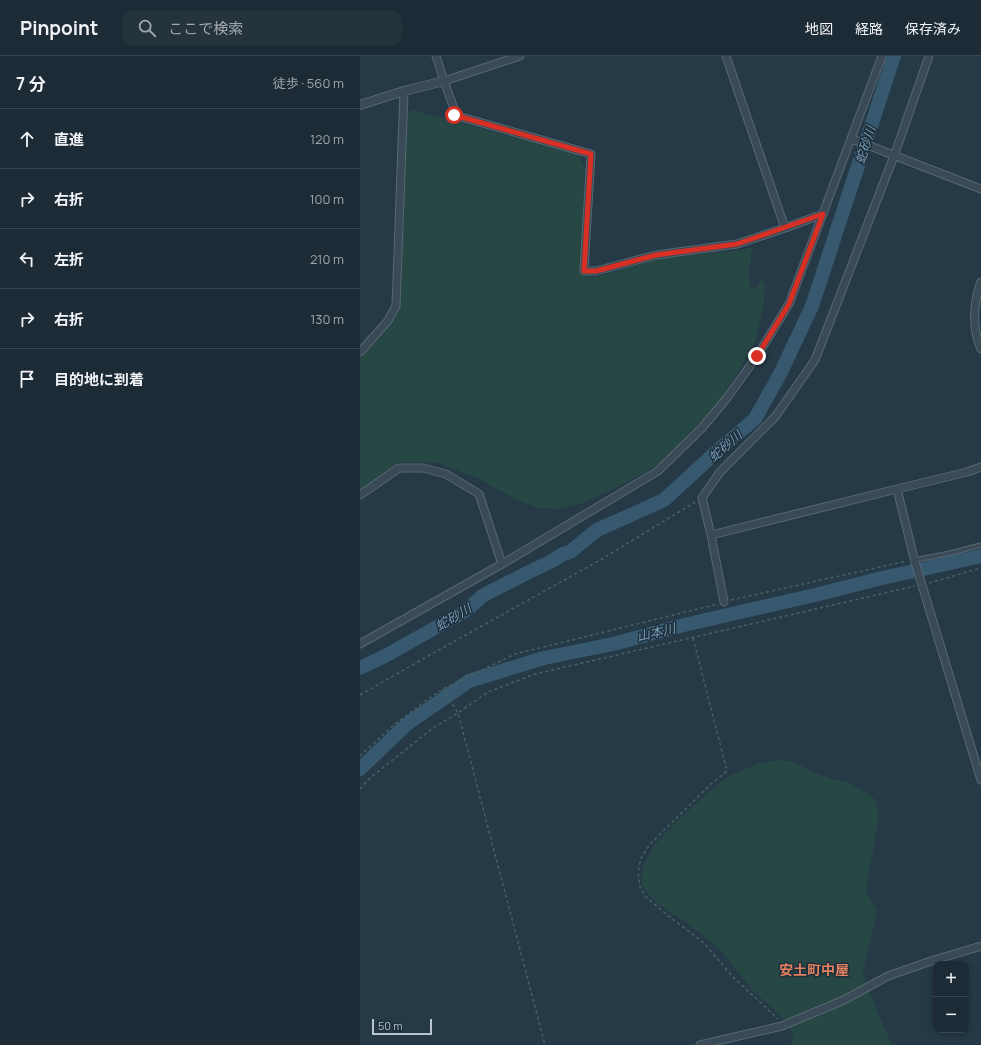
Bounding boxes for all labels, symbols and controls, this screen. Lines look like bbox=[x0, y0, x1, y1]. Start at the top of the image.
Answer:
search box bbox=[122, 10, 402, 46]
text: Pinpoint bbox=[20, 15, 98, 41]
icon: search bbox=[136, 17, 158, 39]
text: ここで検索 bbox=[168, 18, 243, 39]
text: 地図 bbox=[805, 19, 833, 38]
text: 経路 bbox=[855, 19, 883, 38]
text: 保存済み bbox=[905, 19, 961, 38]
text: 7 分 bbox=[16, 72, 45, 95]
text: 徒歩 · 560 m bbox=[273, 74, 344, 92]
route start bbox=[445, 106, 463, 124]
water label: 蛇砂川 bbox=[850, 122, 880, 166]
icon: ahead bbox=[16, 128, 38, 150]
text: 直進 bbox=[54, 129, 84, 150]
text: 120 m bbox=[310, 130, 344, 148]
icon: right bbox=[16, 188, 38, 210]
text: 右折 bbox=[54, 189, 84, 210]
text: 100 m bbox=[309, 190, 344, 208]
icon: left bbox=[16, 248, 38, 270]
text: 左折 bbox=[54, 249, 84, 270]
text: 210 m bbox=[310, 250, 344, 268]
icon: right bbox=[16, 308, 38, 330]
text: 右折 bbox=[54, 309, 84, 330]
text: 130 m bbox=[310, 310, 344, 328]
route end bbox=[748, 347, 766, 365]
icon: arrive bbox=[16, 368, 38, 390]
text: 目的地に到着 bbox=[54, 369, 144, 390]
water label: 蛇砂川 bbox=[704, 425, 747, 466]
water label: 蛇砂川 bbox=[432, 598, 476, 635]
water label: 山本川 bbox=[635, 618, 679, 645]
district label: 安土町中屋 bbox=[779, 960, 849, 979]
map controls bbox=[933, 961, 969, 1033]
button: + bbox=[933, 961, 969, 997]
button: − bbox=[933, 997, 969, 1033]
scale bar bbox=[372, 1017, 432, 1036]
text: 50 m bbox=[378, 1018, 403, 1033]

